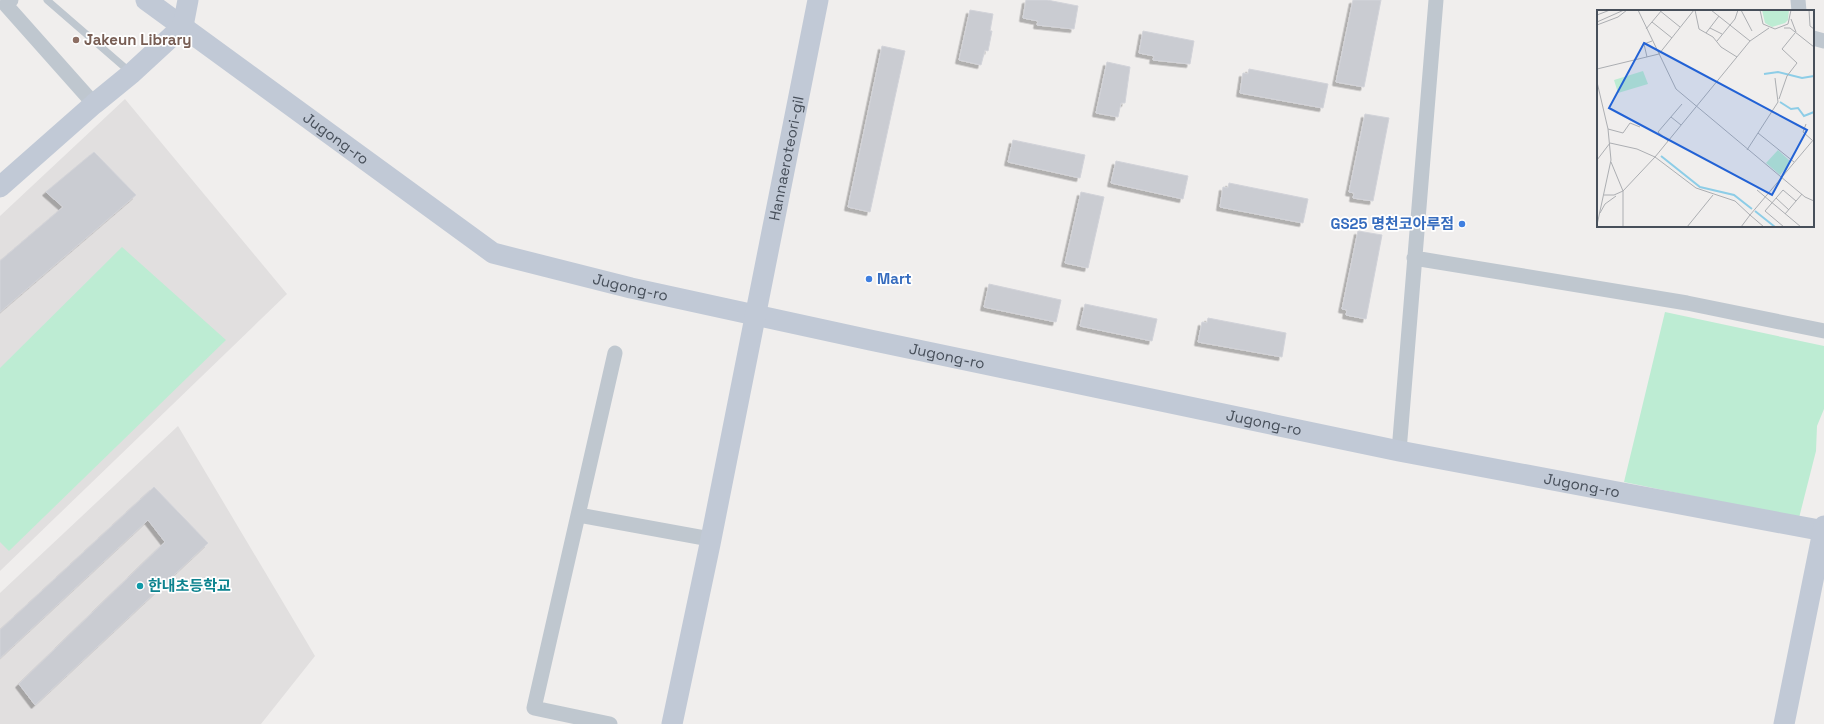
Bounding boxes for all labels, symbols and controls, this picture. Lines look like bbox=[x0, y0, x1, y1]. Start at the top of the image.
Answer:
inset map bbox=[1597, 10, 1814, 227]
place label: Jakeun Library bbox=[84, 30, 192, 49]
marker: Jakeun Library bbox=[71, 35, 81, 45]
street label: Hannaeroteori-gil bbox=[764, 94, 808, 222]
street label: Jugong-ro bbox=[299, 108, 373, 168]
place label: GS25 명천코아루점 bbox=[1330, 214, 1454, 233]
marker: GS25 명천코아루점 bbox=[1457, 219, 1467, 229]
street label: Jugong-ro bbox=[591, 269, 670, 305]
place label: Mart bbox=[877, 269, 912, 288]
marker: Mart bbox=[864, 274, 874, 284]
street label: Jugong-ro bbox=[907, 338, 987, 373]
street label: Jugong-ro bbox=[1224, 405, 1304, 439]
street label: Jugong-ro bbox=[1542, 468, 1622, 501]
place label: 한내초등학교 bbox=[148, 576, 231, 595]
marker: 한내초등학교 bbox=[135, 581, 145, 591]

